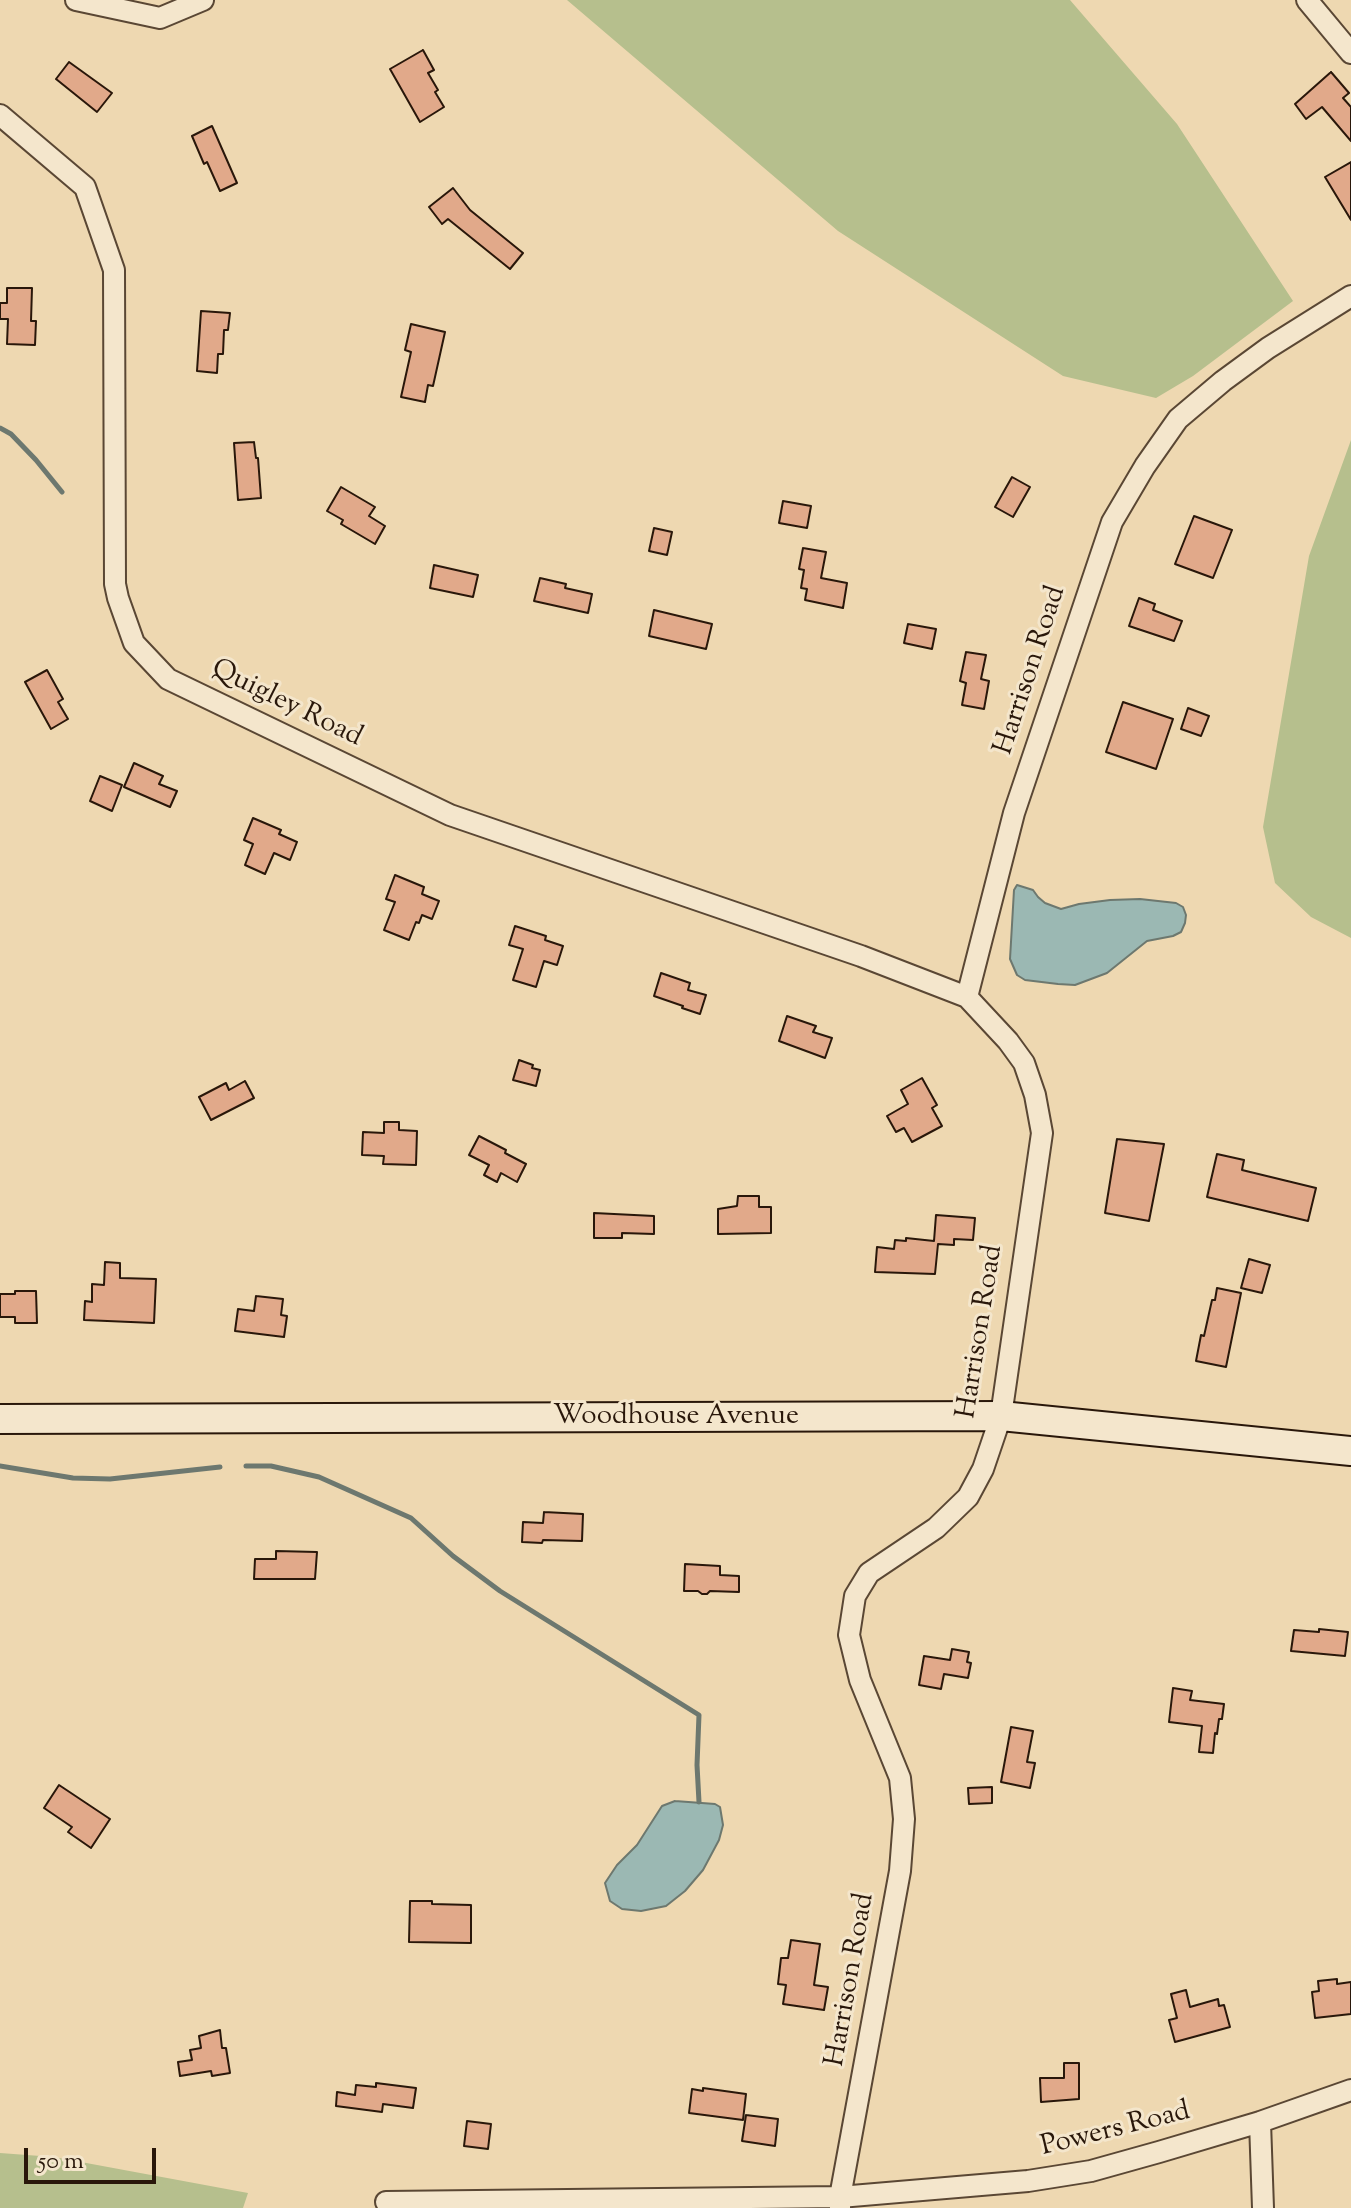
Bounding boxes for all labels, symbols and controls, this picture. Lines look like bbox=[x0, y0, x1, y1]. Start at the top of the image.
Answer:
street label: Harrison Road bbox=[989, 582, 1075, 760]
street label: Quigley Road bbox=[205, 654, 367, 756]
street label: Harrison Road bbox=[952, 1243, 1012, 1421]
street label: Woodhouse Avenue bbox=[553, 1401, 799, 1435]
street label: Harrison Road bbox=[820, 1891, 884, 2069]
street label: Powers Road bbox=[1038, 2096, 1194, 2166]
scale bar bbox=[28, 2132, 160, 2182]
text: 50 m bbox=[38, 2145, 84, 2179]

